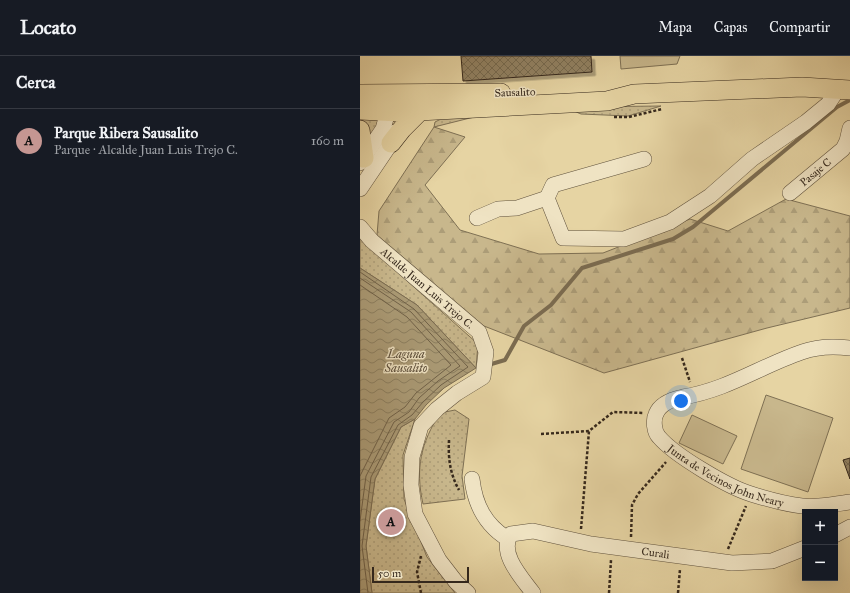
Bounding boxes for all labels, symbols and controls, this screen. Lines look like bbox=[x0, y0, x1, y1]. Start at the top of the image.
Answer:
text: Locato bbox=[20, 16, 76, 39]
text: Mapa bbox=[659, 19, 692, 36]
text: Capas bbox=[714, 19, 747, 36]
text: Compartir bbox=[769, 19, 830, 36]
text: Cerca bbox=[16, 72, 55, 93]
street label: Sausalito bbox=[494, 85, 536, 100]
text: Parque Ribera Sausalito bbox=[54, 124, 198, 142]
text: A bbox=[25, 133, 33, 149]
text: 160 m bbox=[311, 133, 344, 149]
text: Parque · Alcalde Juan Luis Trejo C. bbox=[54, 142, 238, 158]
street label: Pasaje C bbox=[797, 156, 834, 189]
street label: Alcalde Juan Luis Trejo C. bbox=[377, 245, 476, 332]
water label: Laguna Sausalito bbox=[384, 347, 428, 375]
your location bbox=[671, 391, 691, 411]
street label: Junta de Vecinos John Neary bbox=[663, 441, 786, 510]
pin: A bbox=[378, 507, 404, 537]
map controls bbox=[802, 509, 838, 581]
button: + bbox=[802, 509, 838, 545]
street label: Curali bbox=[641, 545, 670, 562]
button: − bbox=[802, 545, 838, 581]
scale bar bbox=[372, 565, 469, 584]
text: 50 m bbox=[378, 567, 401, 580]

